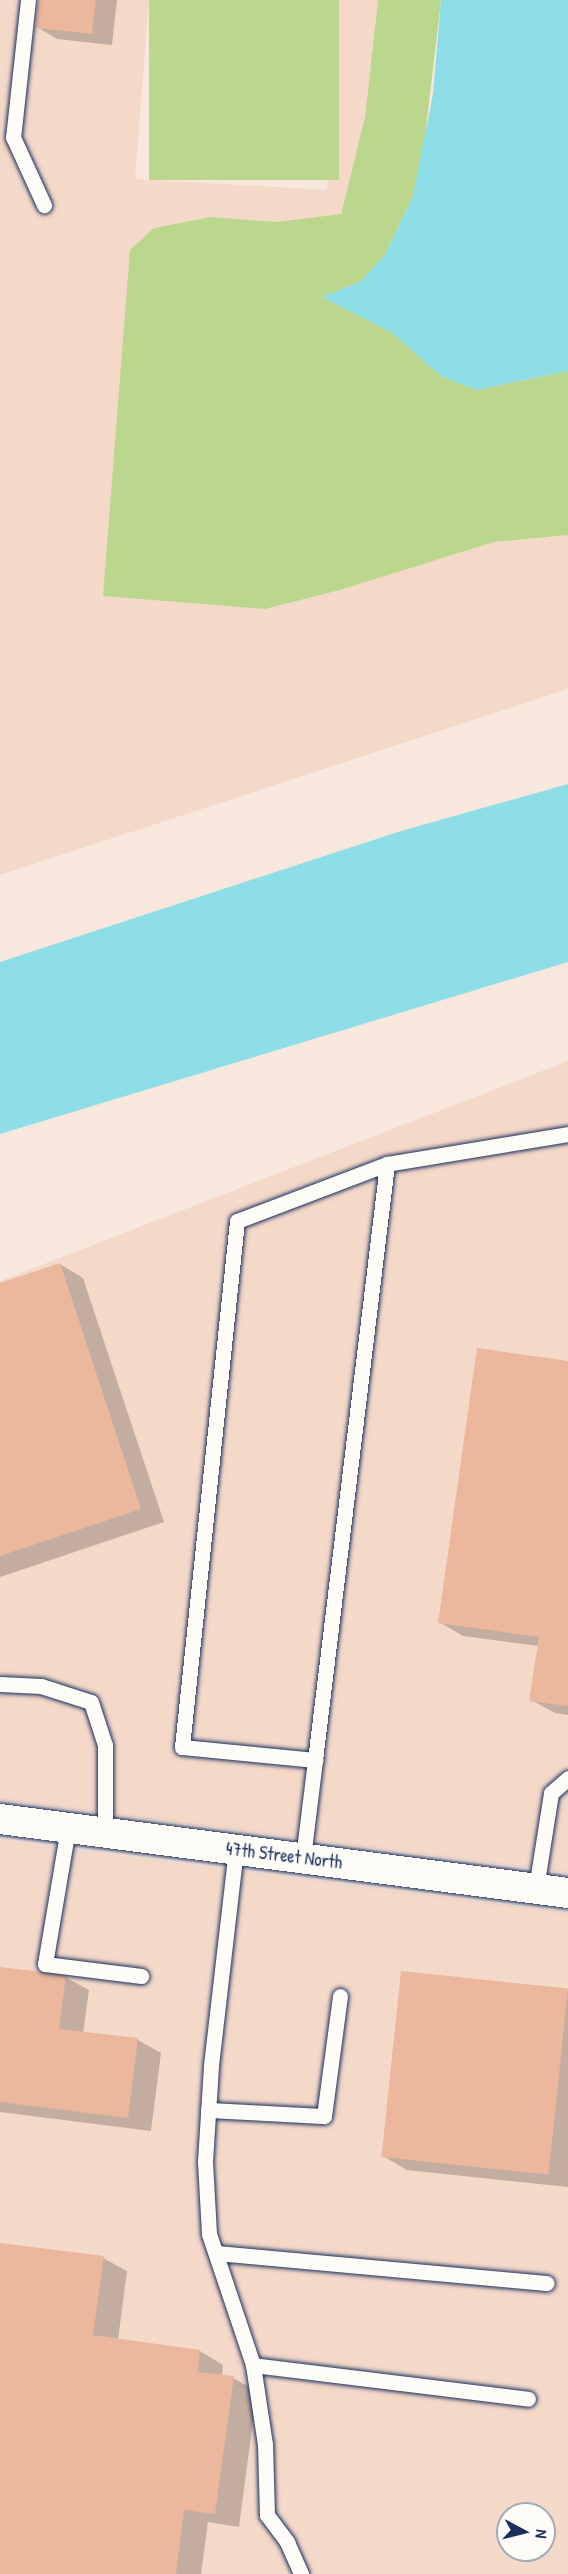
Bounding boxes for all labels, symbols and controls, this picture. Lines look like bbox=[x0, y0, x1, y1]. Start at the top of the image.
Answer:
street label: 47th Street North bbox=[225, 1838, 343, 1874]
north arrow bbox=[496, 2502, 556, 2562]
text: N bbox=[530, 2528, 553, 2540]

